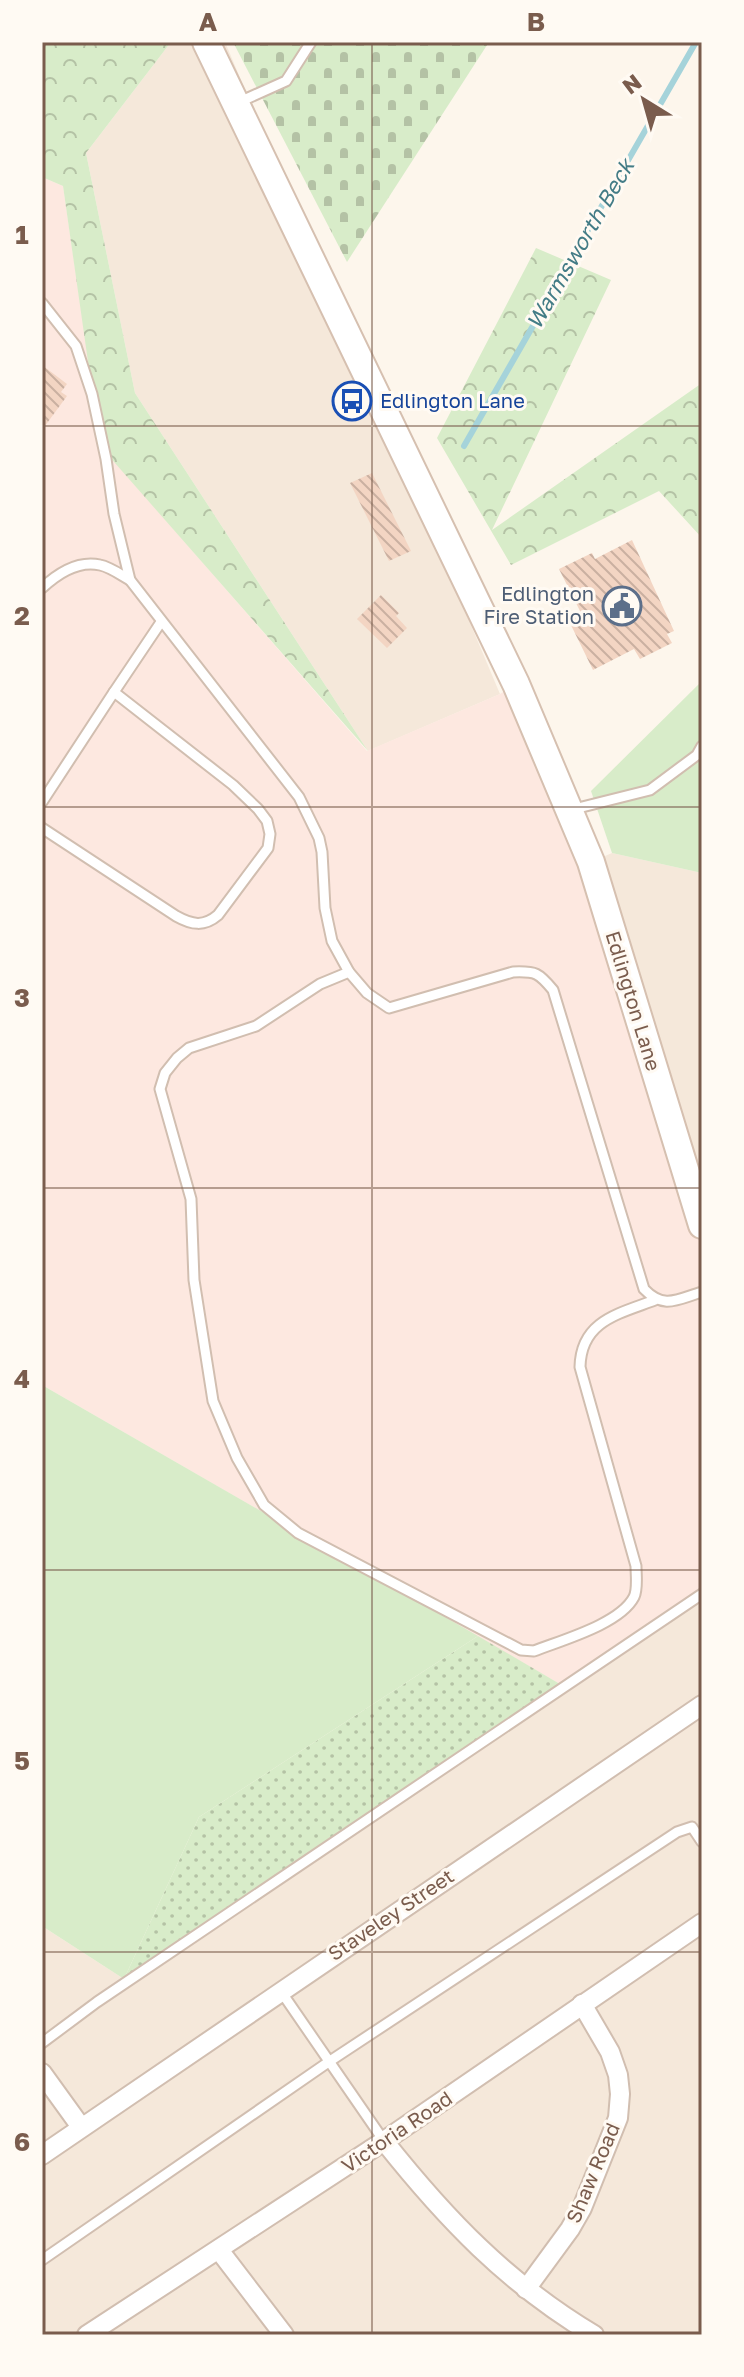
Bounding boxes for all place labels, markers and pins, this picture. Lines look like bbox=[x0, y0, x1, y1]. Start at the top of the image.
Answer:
bus stop icon: Edlington Lane bbox=[331, 380, 373, 422]
place label: Edlington Lane bbox=[380, 388, 525, 412]
place label: Edlington Fire Station bbox=[483, 581, 594, 628]
public building icon: Edlington Fire Station bbox=[601, 585, 643, 627]

